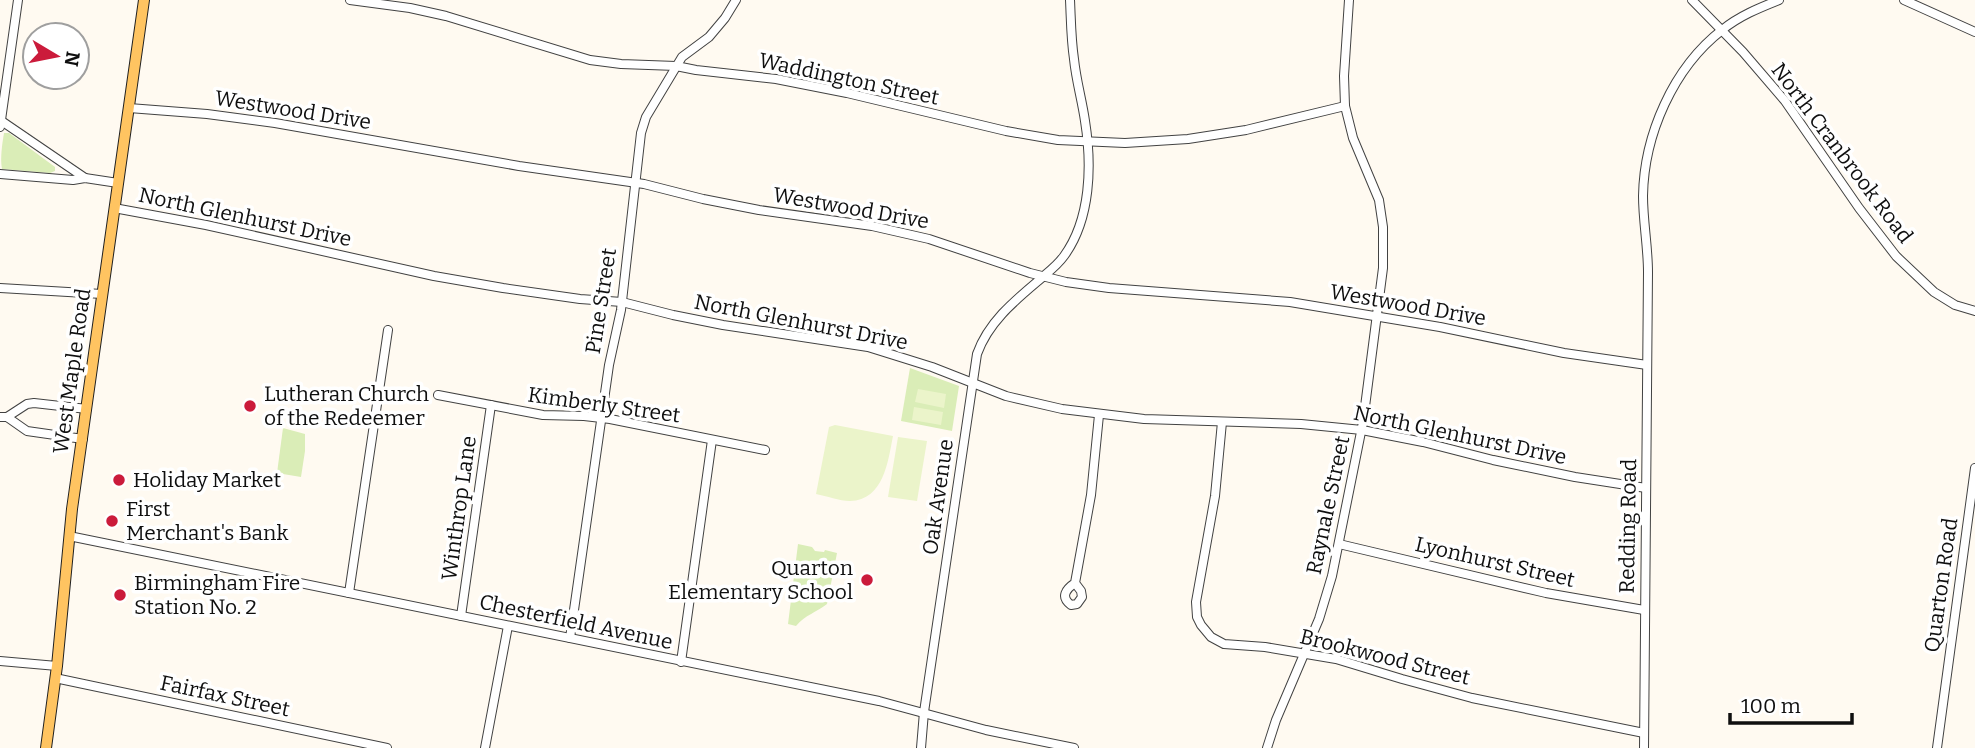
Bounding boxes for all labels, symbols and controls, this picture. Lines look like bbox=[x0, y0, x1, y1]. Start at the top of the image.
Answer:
north arrow bbox=[21, 21, 91, 91]
street label: Waddington Street bbox=[757, 47, 942, 111]
text: N bbox=[60, 50, 85, 68]
street label: North Cranbrook Road bbox=[1766, 58, 1918, 248]
street label: Westwood Drive bbox=[213, 85, 373, 135]
street label: Westwood Drive bbox=[771, 181, 931, 235]
street label: North Glenhurst Drive bbox=[136, 182, 354, 252]
street label: Pine Street bbox=[580, 246, 622, 356]
street label: Westwood Drive bbox=[1328, 278, 1488, 332]
street label: West Maple Road bbox=[48, 287, 96, 455]
street label: North Glenhurst Drive bbox=[692, 289, 910, 355]
place label: Lutheran Church of the Redeemer bbox=[264, 381, 429, 431]
street label: Kimberly Street bbox=[526, 381, 682, 429]
marker: Lutheran Church of the Redeemer bbox=[242, 398, 258, 414]
street label: North Glenhurst Drive bbox=[1351, 400, 1569, 470]
street label: Raynale Street bbox=[1301, 433, 1355, 577]
street label: Winthrop Lane bbox=[436, 434, 482, 582]
street label: Oak Avenue bbox=[917, 437, 959, 557]
street label: Redding Road bbox=[1614, 458, 1642, 594]
place label: Holiday Market bbox=[133, 467, 281, 493]
marker: Holiday Market bbox=[111, 472, 127, 488]
place label: First Merchant's Bank bbox=[126, 496, 288, 546]
marker: First Merchant's Bank bbox=[104, 513, 120, 529]
street label: Quarton Road bbox=[1919, 516, 1963, 654]
street label: Lyonhurst Street bbox=[1413, 531, 1578, 593]
place label: Quarton Elementary School bbox=[668, 555, 853, 605]
place label: Birmingham Fire Station No. 2 bbox=[134, 570, 300, 620]
marker: Quarton Elementary School bbox=[859, 572, 875, 588]
marker: Birmingham Fire Station No. 2 bbox=[112, 587, 128, 603]
street label: Chesterfield Avenue bbox=[477, 589, 675, 655]
street label: Brookwood Street bbox=[1297, 623, 1473, 691]
street label: Fairfax Street bbox=[158, 670, 292, 722]
scale bar bbox=[1730, 682, 1853, 726]
text: 100 m bbox=[1741, 693, 1801, 719]

